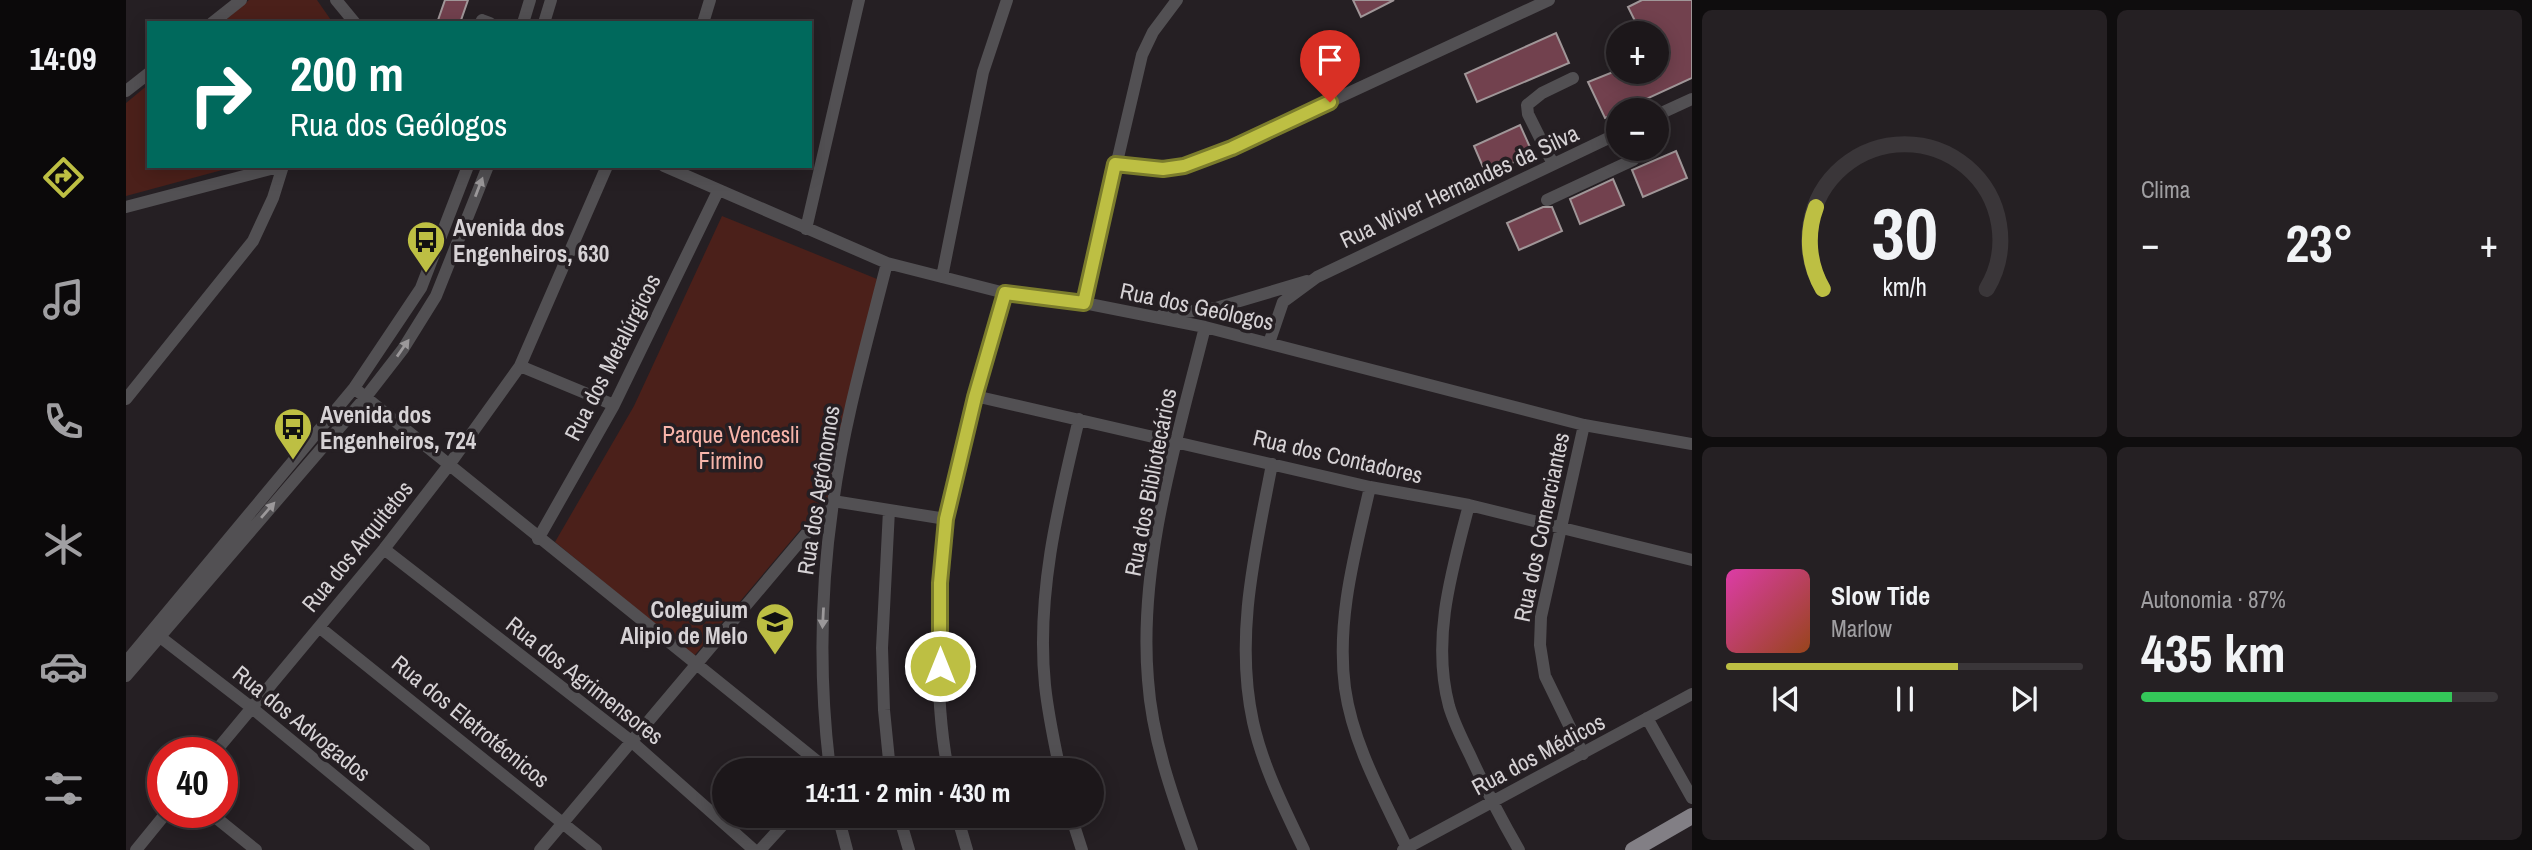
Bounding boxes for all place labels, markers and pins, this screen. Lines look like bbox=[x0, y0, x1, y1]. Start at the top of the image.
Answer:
pin bbox=[1300, 30, 1360, 102]
place label: Avenida dos Engenheiros, 630 bbox=[453, 212, 609, 269]
bus stop icon: Avenida dos Engenheiros, 630 bbox=[405, 219, 447, 274]
place label: Avenida dos Engenheiros, 724 bbox=[320, 399, 477, 456]
bus stop icon: Avenida dos Engenheiros, 724 bbox=[272, 406, 314, 461]
place label: Coleguium Alipio de Melo bbox=[620, 594, 748, 651]
school or university icon: Coleguium Alipio de Melo bbox=[754, 601, 796, 656]

